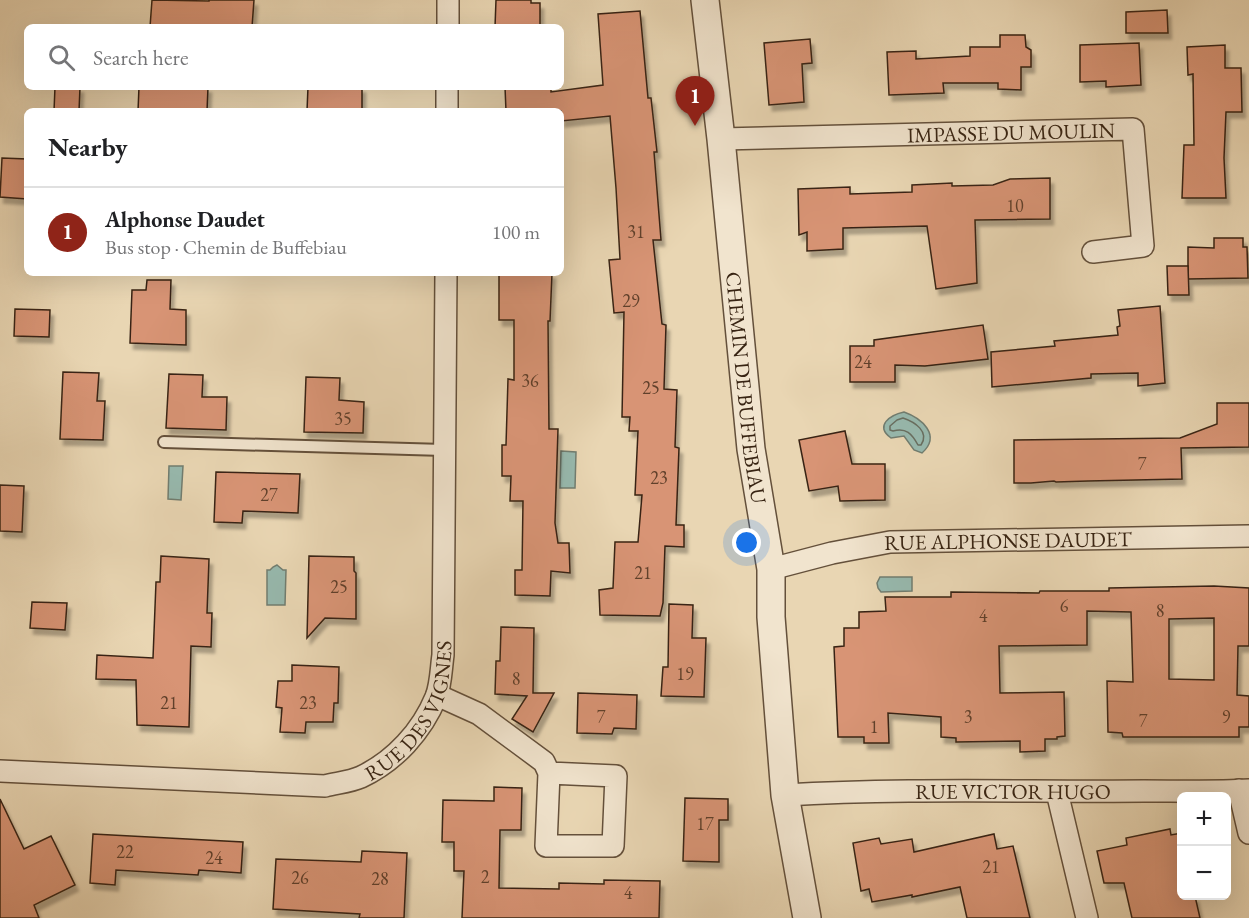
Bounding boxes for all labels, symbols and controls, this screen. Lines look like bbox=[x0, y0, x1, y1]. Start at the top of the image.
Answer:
search box bbox=[24, 24, 564, 90]
icon: search bbox=[45, 41, 78, 74]
text: Search here bbox=[93, 43, 188, 72]
pin: 1 bbox=[676, 76, 714, 126]
street label: IMPASSE DU MOULIN bbox=[907, 116, 1116, 148]
text: Nearby bbox=[48, 130, 128, 164]
house number: 10 bbox=[1006, 194, 1024, 217]
text: Alphonse Daudet bbox=[105, 205, 265, 234]
text: 1 bbox=[62, 219, 73, 245]
text: 100 m bbox=[492, 219, 540, 245]
house number: 31 bbox=[627, 220, 645, 243]
text: Bus stop · Chemin de Buffebiau bbox=[105, 234, 347, 260]
street label: CHEMIN DE BUFFEBIAU bbox=[720, 270, 773, 506]
house number: 29 bbox=[622, 289, 640, 312]
house number: 24 bbox=[854, 350, 872, 373]
house number: 36 bbox=[521, 369, 539, 392]
house number: 25 bbox=[642, 376, 660, 399]
house number: 35 bbox=[334, 407, 352, 430]
house number: 7 bbox=[1138, 452, 1147, 475]
house number: 23 bbox=[650, 466, 668, 489]
house number: 27 bbox=[260, 483, 278, 506]
street label: RUE ALPHONSE DAUDET bbox=[884, 524, 1133, 556]
your location bbox=[732, 528, 761, 557]
house number: 21 bbox=[634, 561, 652, 584]
house number: 25 bbox=[330, 575, 348, 598]
house number: 6 bbox=[1060, 594, 1069, 617]
house number: 8 bbox=[1156, 599, 1164, 622]
house number: 4 bbox=[979, 604, 988, 627]
street label: RUE DES VIGNES bbox=[360, 641, 457, 786]
house number: 19 bbox=[676, 662, 694, 685]
house number: 8 bbox=[512, 667, 520, 690]
house number: 21 bbox=[160, 691, 178, 714]
house number: 23 bbox=[299, 691, 317, 714]
house number: 7 bbox=[597, 705, 606, 728]
house number: 3 bbox=[964, 705, 972, 728]
house number: 9 bbox=[1222, 705, 1231, 728]
house number: 7 bbox=[1139, 709, 1148, 732]
house number: 1 bbox=[870, 715, 878, 738]
street label: RUE VICTOR HUGO bbox=[915, 777, 1111, 805]
map controls bbox=[1177, 792, 1231, 900]
button: + bbox=[1177, 792, 1231, 846]
house number: 17 bbox=[696, 812, 714, 835]
house number: 22 bbox=[116, 840, 134, 863]
house number: 24 bbox=[205, 846, 223, 869]
button: − bbox=[1177, 846, 1231, 900]
house number: 21 bbox=[982, 855, 1000, 878]
house number: 2 bbox=[481, 865, 490, 888]
house number: 26 bbox=[291, 866, 309, 889]
house number: 28 bbox=[371, 867, 389, 890]
house number: 4 bbox=[624, 881, 633, 904]

